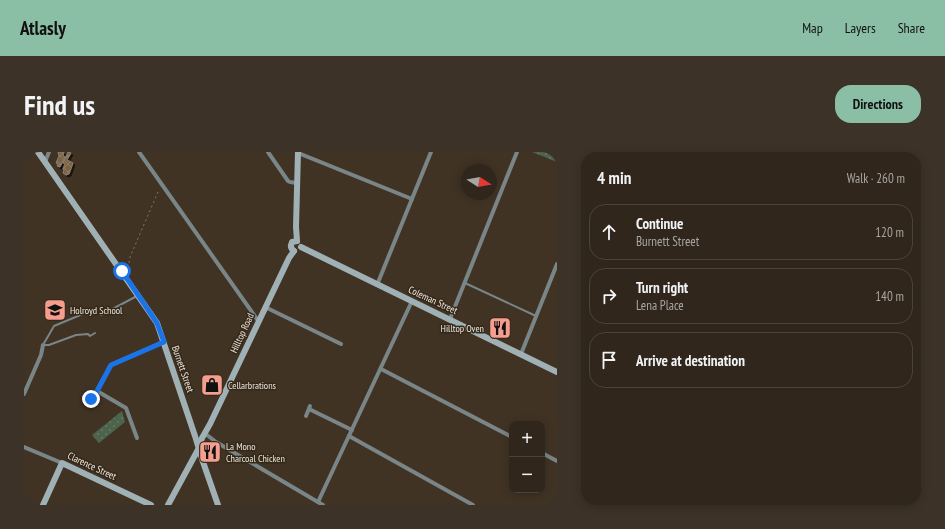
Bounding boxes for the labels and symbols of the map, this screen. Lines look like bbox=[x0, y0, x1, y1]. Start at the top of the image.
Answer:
north arrow bbox=[461, 164, 497, 200]
route start bbox=[113, 262, 131, 280]
street label: Coleman Street bbox=[406, 283, 460, 317]
school or university icon: Holroyd School bbox=[42, 297, 68, 323]
place label: Holroyd School bbox=[70, 304, 123, 317]
street label: Hilltop Road bbox=[227, 311, 257, 355]
restaurant icon: Hilltop Oven bbox=[487, 315, 513, 341]
place label: Hilltop Oven bbox=[441, 322, 484, 335]
street label: Burnett Street bbox=[169, 344, 197, 394]
shop icon: Cellarbrations bbox=[199, 372, 225, 398]
place label: Cellarbrations bbox=[228, 379, 277, 392]
route end bbox=[82, 390, 100, 408]
restaurant icon: La Mono Charcoal Chicken bbox=[197, 439, 223, 465]
place label: La Mono Charcoal Chicken bbox=[226, 440, 285, 465]
street label: Clarence Street bbox=[65, 449, 119, 483]

